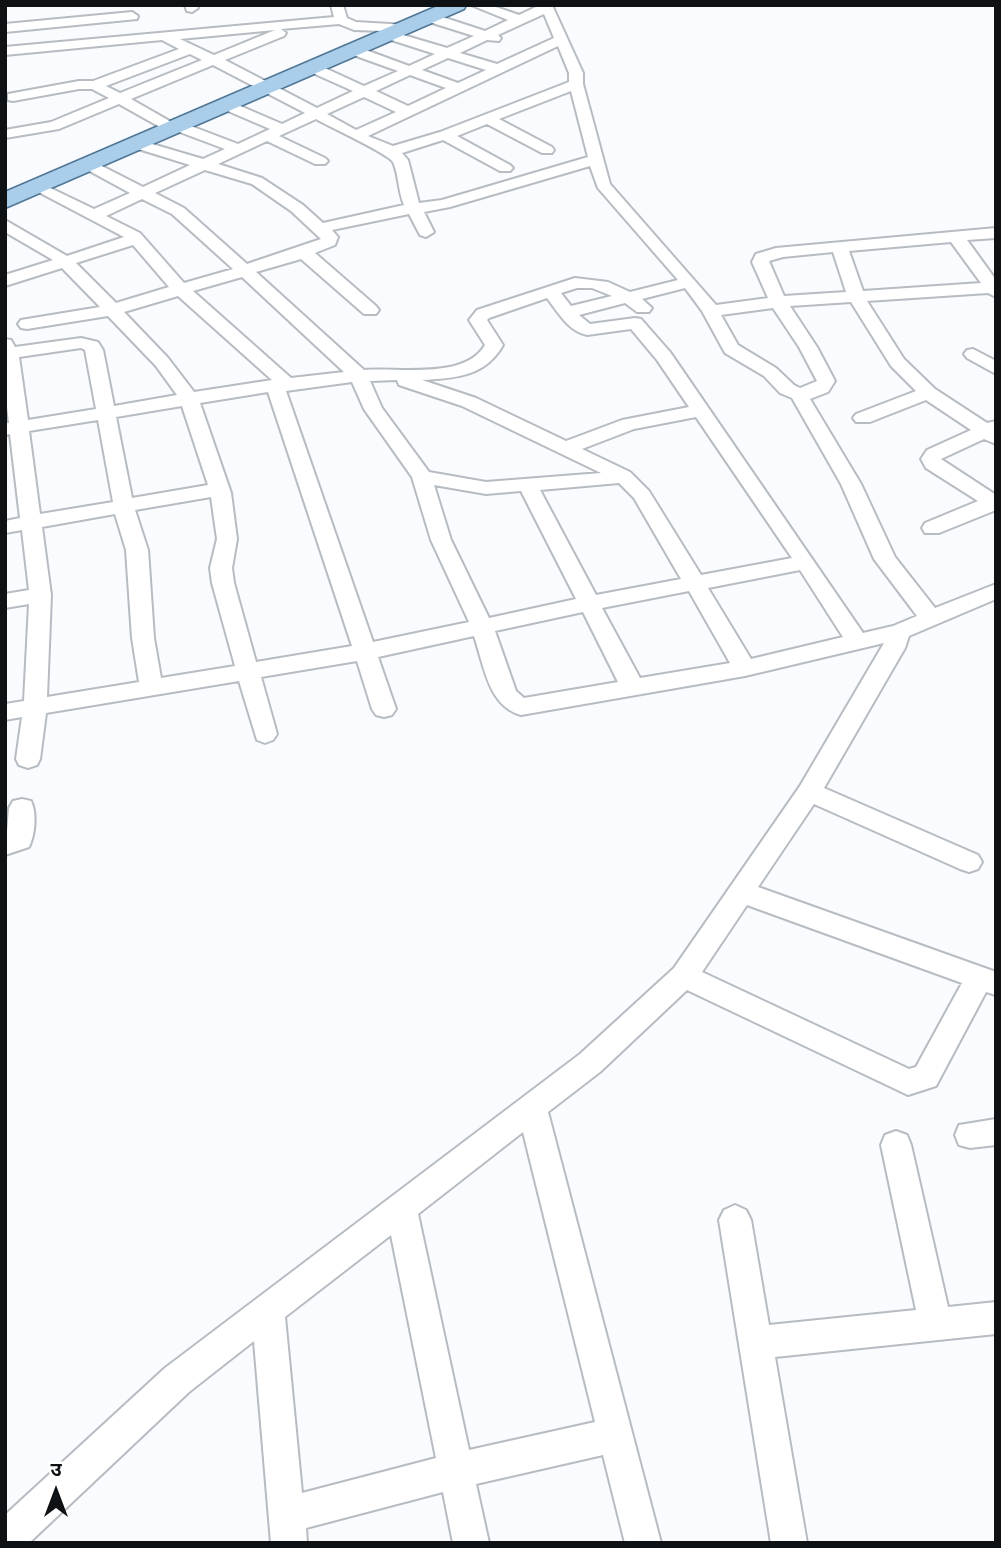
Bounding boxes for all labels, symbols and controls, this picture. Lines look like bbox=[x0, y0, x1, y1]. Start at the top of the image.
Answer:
north arrow bbox=[21, 1457, 91, 1527]
text: उ bbox=[50, 1461, 62, 1480]

